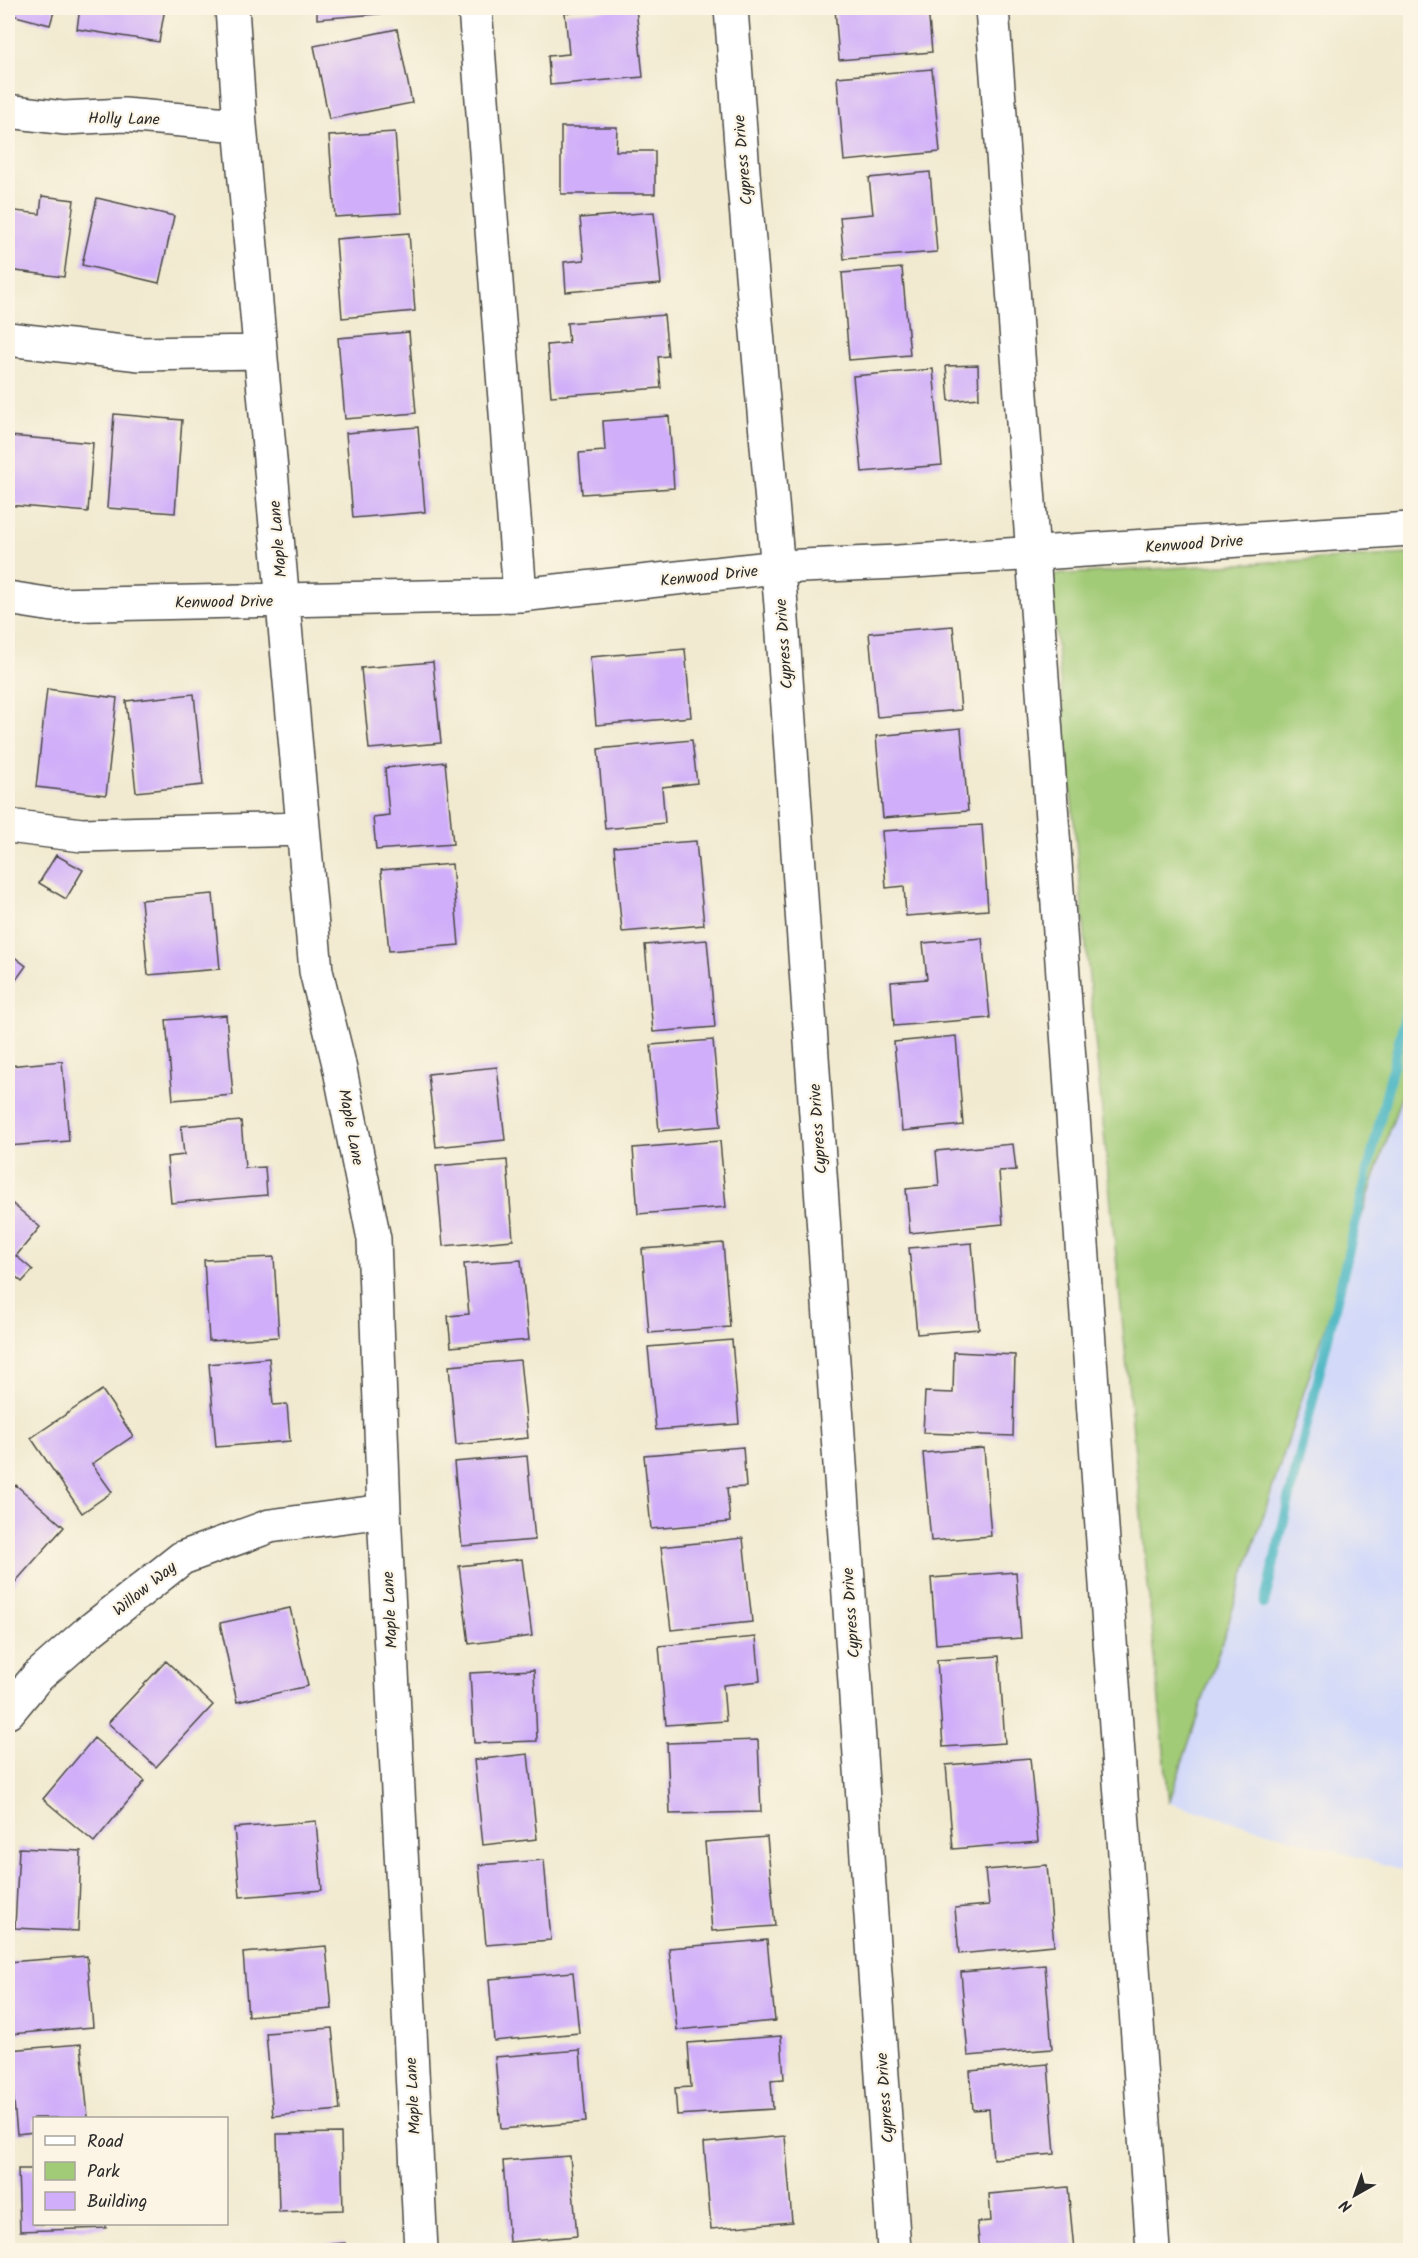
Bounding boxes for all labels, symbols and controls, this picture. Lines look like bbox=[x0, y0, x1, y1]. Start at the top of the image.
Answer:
street label: Holly Lane bbox=[88, 106, 160, 133]
street label: Cypress Drive bbox=[727, 114, 760, 206]
street label: Maple Lane bbox=[263, 499, 294, 578]
street label: Kenwood Drive bbox=[1144, 529, 1244, 560]
street label: Kenwood Drive bbox=[659, 559, 759, 594]
street label: Kenwood Drive bbox=[175, 589, 273, 616]
street label: Cypress Drive bbox=[769, 598, 800, 690]
street label: Cypress Drive bbox=[803, 1083, 834, 1175]
street label: Maple Lane bbox=[331, 1087, 370, 1168]
street label: Willow Way bbox=[107, 1555, 183, 1623]
street label: Cypress Drive bbox=[836, 1567, 867, 1659]
street label: Maple Lane bbox=[376, 1571, 405, 1649]
street label: Cypress Drive bbox=[870, 2052, 901, 2144]
street label: Maple Lane bbox=[399, 2057, 428, 2135]
legend bbox=[33, 2117, 228, 2225]
text: Road bbox=[87, 2128, 124, 2157]
text: Park bbox=[87, 2158, 120, 2187]
north arrow bbox=[1325, 2165, 1385, 2225]
text: Building bbox=[87, 2188, 147, 2217]
text: N bbox=[1334, 2193, 1358, 2218]

